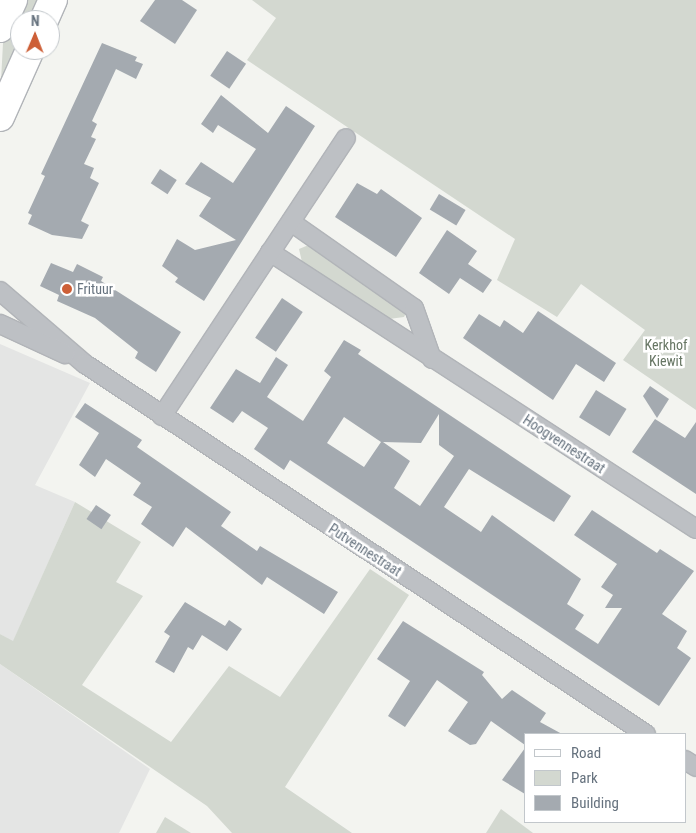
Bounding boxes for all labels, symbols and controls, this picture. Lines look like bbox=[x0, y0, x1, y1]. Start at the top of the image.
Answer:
north arrow bbox=[10, 10, 60, 60]
text: N bbox=[31, 13, 40, 29]
place label: Frituur bbox=[77, 281, 113, 297]
marker: Frituur bbox=[61, 283, 73, 295]
park label: Kerkhof Kiewit bbox=[645, 337, 687, 370]
street label: Hoogvennestraat bbox=[520, 411, 608, 477]
street label: Putvennestraat bbox=[325, 520, 405, 580]
legend bbox=[524, 733, 686, 823]
text: Road bbox=[571, 744, 601, 762]
text: Park bbox=[571, 769, 598, 787]
text: Building bbox=[571, 794, 619, 812]

